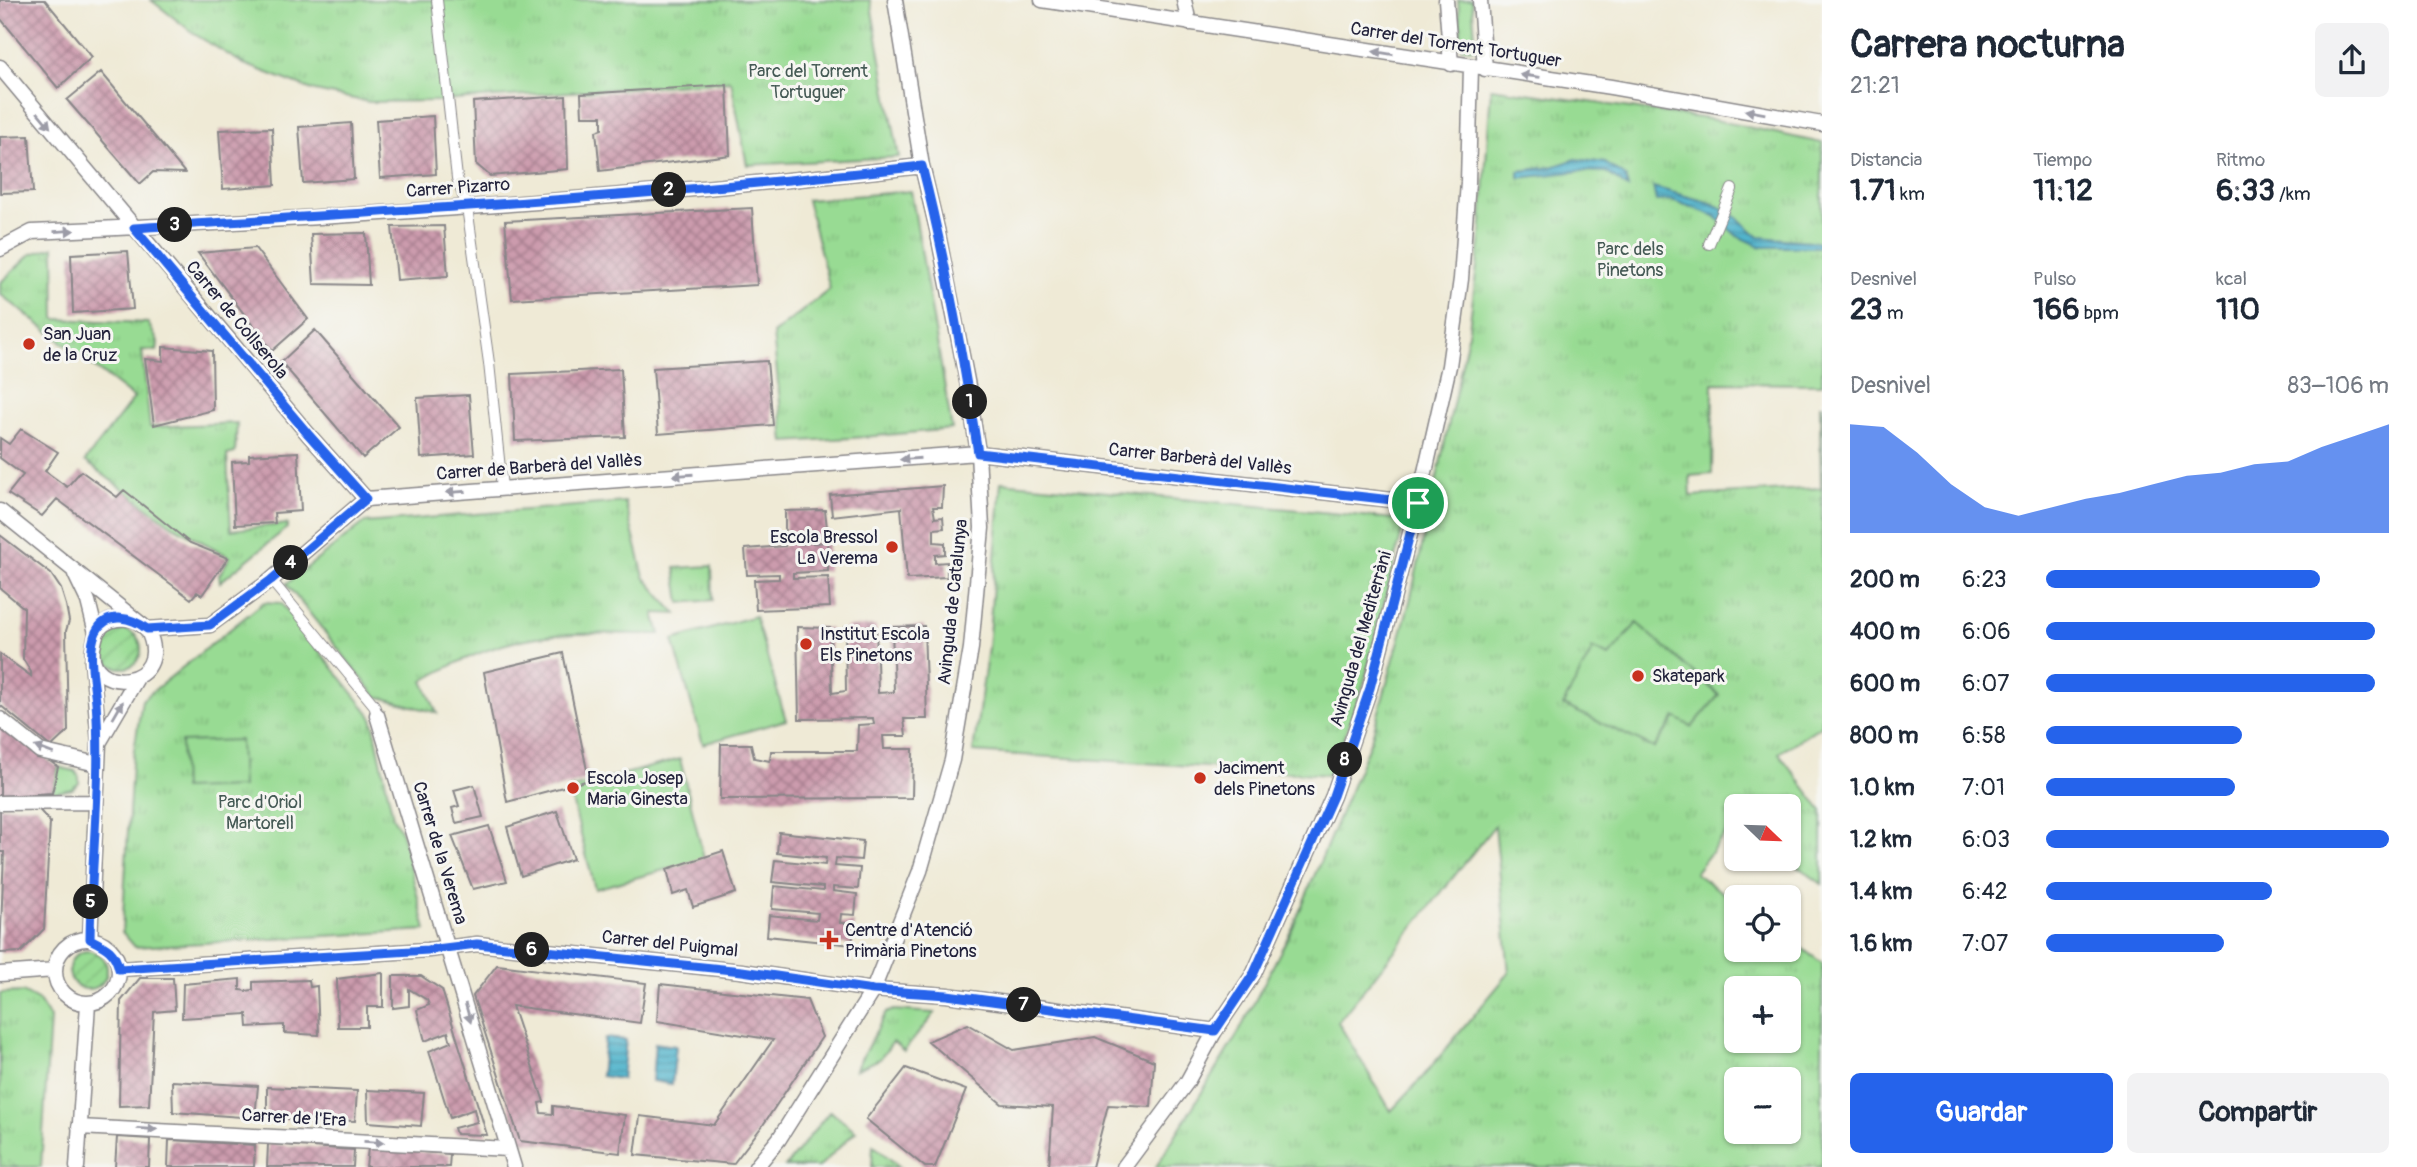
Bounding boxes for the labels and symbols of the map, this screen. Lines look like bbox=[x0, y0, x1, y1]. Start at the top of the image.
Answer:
street label: Carrer del Torrent Tortuguer bbox=[1349, 17, 1564, 73]
one-way arrow bbox=[1372, 48, 1394, 59]
park label: Parc del Torrent Tortuguer bbox=[748, 60, 869, 104]
one-way arrow bbox=[1519, 70, 1541, 81]
one-way arrow bbox=[1744, 106, 1766, 117]
one-way arrow bbox=[36, 111, 51, 128]
pin: 2 bbox=[652, 172, 686, 208]
street label: Carrer Pizarro bbox=[405, 173, 511, 203]
pin: 3 bbox=[158, 208, 192, 243]
one-way arrow bbox=[53, 225, 75, 236]
park label: Parc dels Pinetons bbox=[1596, 238, 1664, 282]
street label: Carrer de Collserola bbox=[181, 256, 293, 384]
place label: San Juan de la Cruz bbox=[43, 323, 117, 367]
marker: San Juan de la Cruz bbox=[21, 336, 37, 352]
pin: 1 bbox=[953, 384, 988, 420]
street label: Carrer Barberà del Vallès bbox=[1107, 438, 1293, 480]
street label: Carrer de Barberà del Vallès bbox=[436, 448, 642, 486]
one-way arrow bbox=[899, 454, 921, 465]
one-way arrow bbox=[672, 470, 694, 481]
pin bbox=[1388, 473, 1448, 533]
one-way arrow bbox=[445, 487, 467, 498]
street label: Avinguda de Catalunya bbox=[933, 518, 973, 686]
place label: Escola Bressol La Verema bbox=[770, 526, 878, 570]
marker: Escola Bressol La Verema bbox=[884, 539, 900, 555]
pin: 4 bbox=[274, 546, 308, 580]
street label: Avinguda del Mediterràni bbox=[1325, 549, 1397, 729]
place label: Institut Escola Els Pinetons bbox=[820, 623, 930, 667]
marker: Institut Escola Els Pinetons bbox=[798, 636, 814, 652]
place label: Skatepark bbox=[1652, 665, 1725, 688]
marker: Skatepark bbox=[1630, 668, 1646, 684]
one-way arrow bbox=[112, 700, 124, 720]
pin: 8 bbox=[1328, 742, 1362, 778]
one-way arrow bbox=[34, 744, 55, 755]
place label: Jaciment dels Pinetons bbox=[1214, 757, 1315, 801]
place label: Escola Josep Maria Ginesta bbox=[587, 767, 688, 811]
marker: Jaciment dels Pinetons bbox=[1192, 770, 1208, 786]
street label: Carrer de la Verema bbox=[407, 779, 473, 927]
marker: Escola Josep Maria Ginesta bbox=[565, 780, 581, 796]
park label: Parc d'Oriol Martorell bbox=[218, 791, 302, 835]
north arrow bbox=[1724, 794, 1801, 872]
pin: 5 bbox=[74, 884, 108, 920]
place label: Centre d'Atenció Primària Pinetons bbox=[845, 919, 977, 963]
street label: Carrer del Puigmal bbox=[601, 925, 739, 963]
marker: Centre d'Atenció Primària Pinetons bbox=[819, 930, 839, 950]
pin: 6 bbox=[514, 932, 550, 968]
pin: 7 bbox=[1006, 988, 1042, 1023]
one-way arrow bbox=[464, 1002, 474, 1023]
street label: Carrer de l'Era bbox=[241, 1104, 347, 1132]
one-way arrow bbox=[136, 1124, 158, 1135]
one-way arrow bbox=[363, 1136, 385, 1147]

